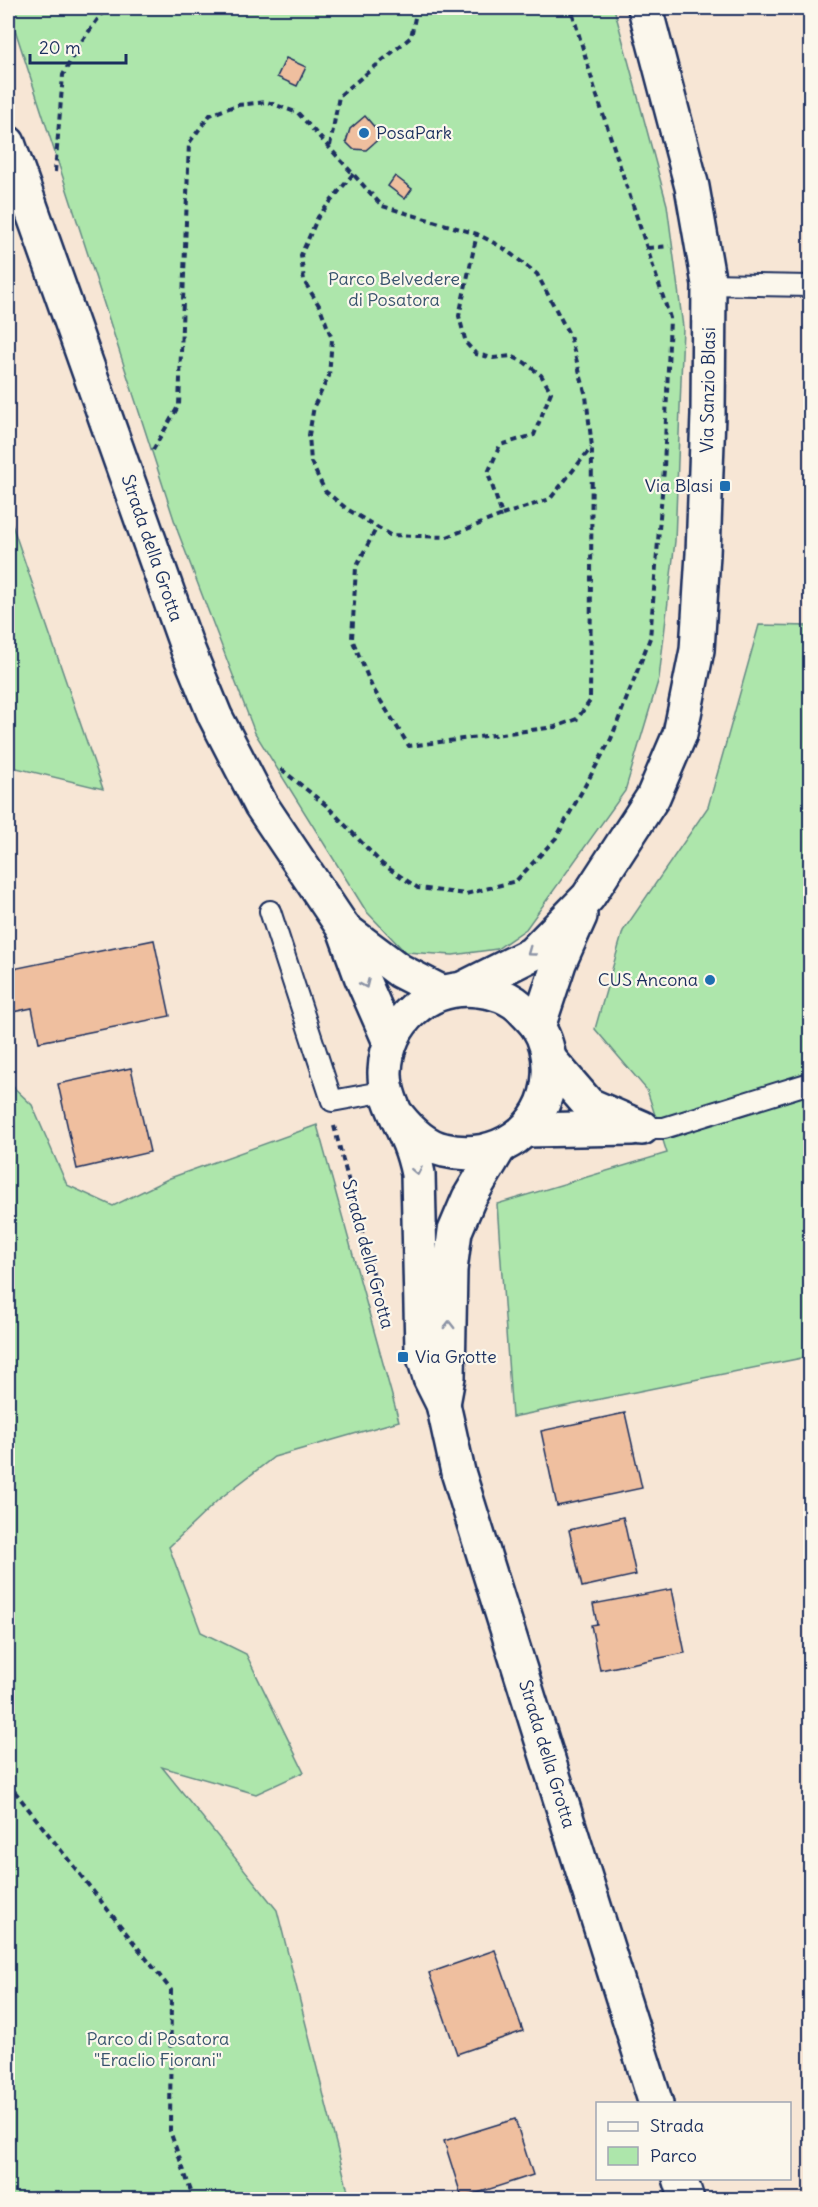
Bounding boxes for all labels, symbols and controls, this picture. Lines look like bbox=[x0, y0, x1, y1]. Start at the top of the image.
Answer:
scale bar bbox=[30, 27, 126, 65]
text: 20 m bbox=[39, 36, 81, 59]
place label: PosaPark bbox=[376, 121, 452, 144]
marker: PosaPark bbox=[357, 126, 371, 140]
park label: Parco Belvedere di Posatora bbox=[328, 267, 460, 311]
street label: Via Sanzio Blasi bbox=[695, 327, 720, 453]
street label: Strada della Grotta bbox=[117, 471, 188, 624]
place label: Via Blasi bbox=[645, 474, 713, 497]
marker: Via Blasi bbox=[718, 479, 732, 493]
one-way arrow bbox=[526, 945, 537, 956]
place label: CUS Ancona bbox=[598, 968, 698, 991]
marker: CUS Ancona bbox=[703, 973, 717, 987]
one-way arrow bbox=[357, 978, 369, 989]
one-way arrow bbox=[410, 1166, 423, 1176]
street label: Strada della Grotta bbox=[337, 1177, 399, 1331]
one-way arrow bbox=[443, 1321, 455, 1330]
place label: Via Grotte bbox=[415, 1345, 497, 1368]
marker: Via Grotte bbox=[396, 1350, 410, 1364]
street label: Strada della Grotta bbox=[514, 1677, 581, 1831]
park label: Parco di Posatora "Eraclio Fiorani" bbox=[87, 2027, 229, 2071]
legend bbox=[596, 2102, 791, 2180]
text: Strada bbox=[650, 2114, 704, 2137]
text: Parco bbox=[650, 2144, 697, 2167]

